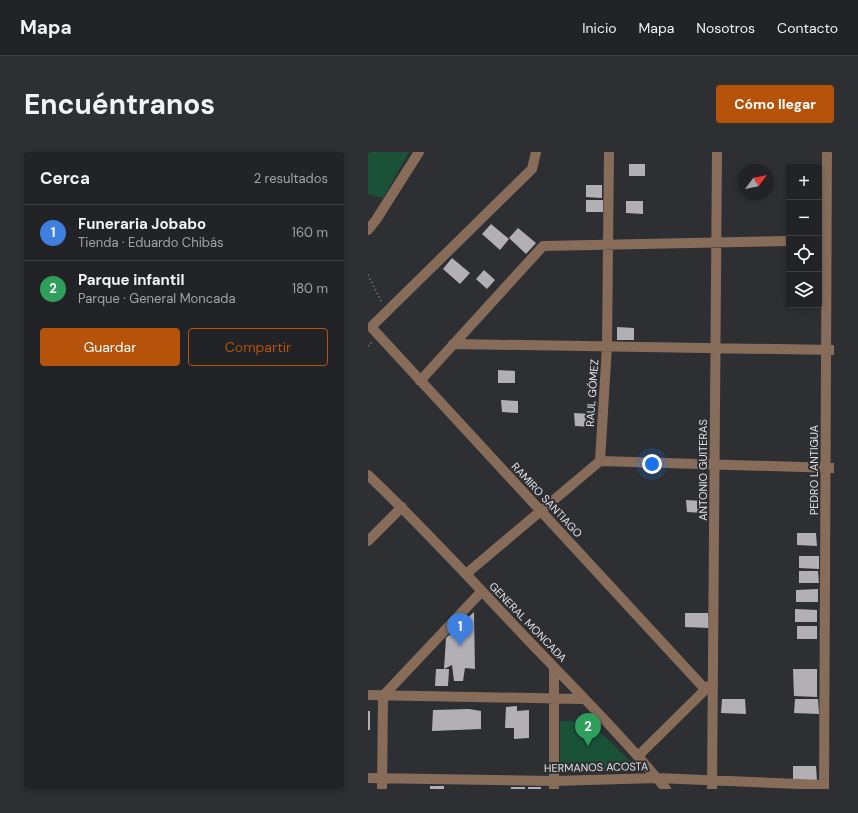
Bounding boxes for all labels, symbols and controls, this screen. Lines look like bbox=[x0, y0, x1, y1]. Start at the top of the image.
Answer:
text: Mapa bbox=[20, 15, 72, 40]
text: Inicio bbox=[582, 19, 617, 37]
text: Mapa bbox=[639, 19, 674, 37]
text: Nosotros bbox=[696, 19, 755, 37]
text: Contacto bbox=[777, 19, 838, 37]
button: Cómo llegar bbox=[716, 85, 834, 123]
text: Encuéntranos bbox=[24, 86, 215, 123]
north arrow bbox=[738, 164, 774, 200]
map controls bbox=[786, 164, 822, 308]
button: + bbox=[786, 164, 822, 200]
text: Cerca bbox=[40, 167, 90, 189]
text: 2 resultados bbox=[254, 170, 328, 187]
button: − bbox=[786, 200, 822, 236]
text: Funeraria Jobabo bbox=[78, 214, 206, 234]
text: 1 bbox=[51, 224, 55, 241]
text: 160 m bbox=[292, 224, 328, 241]
text: Tienda · Eduardo Chibás bbox=[78, 234, 224, 251]
button: locate bbox=[786, 236, 822, 272]
text: Parque infantil bbox=[78, 270, 184, 290]
button: layers bbox=[786, 272, 822, 308]
text: 2 bbox=[49, 280, 57, 297]
text: 180 m bbox=[292, 280, 328, 297]
text: Parque · General Moncada bbox=[78, 290, 236, 307]
button: Guardar bbox=[40, 328, 180, 366]
button: Compartir bbox=[188, 328, 328, 366]
street label: RAUL GÓMEZ bbox=[583, 359, 601, 427]
street label: ANTONIO GUITERAS bbox=[696, 419, 710, 521]
street label: PEDRO LANTIGUA bbox=[807, 425, 821, 515]
your location bbox=[642, 454, 662, 474]
street label: RAMIRO SANTIAGO bbox=[509, 460, 585, 540]
street label: GENERAL MONCADA bbox=[486, 579, 570, 665]
pin: 1 bbox=[447, 613, 473, 646]
pin: 2 bbox=[575, 713, 601, 746]
street label: HERMANOS ACOSTA bbox=[544, 759, 648, 775]

